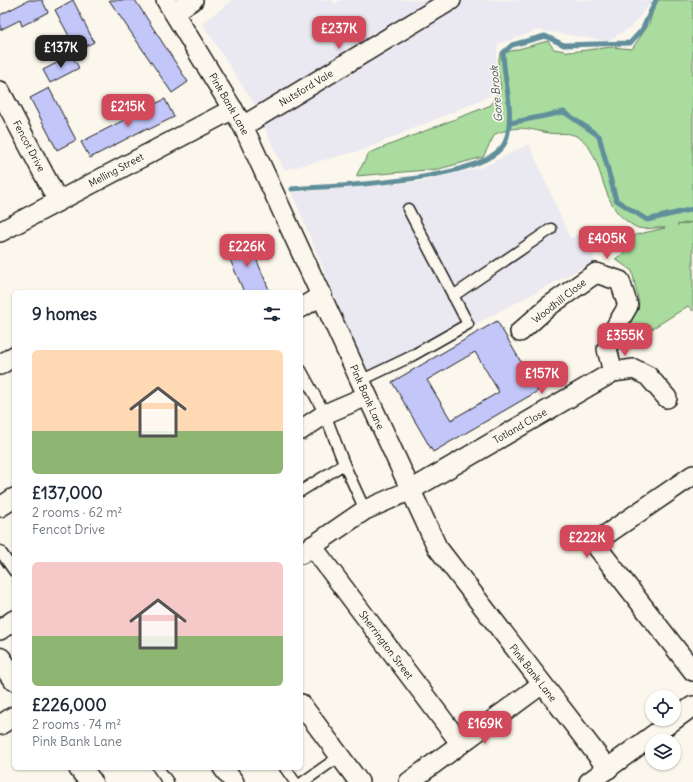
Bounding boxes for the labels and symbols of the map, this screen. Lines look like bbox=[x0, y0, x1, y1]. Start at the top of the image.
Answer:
pin: £237K bbox=[311, 16, 367, 50]
pin: £137K bbox=[33, 35, 89, 69]
water label: Gore Brook bbox=[486, 64, 505, 123]
street label: Nutsford Vale bbox=[277, 67, 335, 109]
street label: Pink Bank Lane bbox=[206, 71, 252, 137]
pin: £215K bbox=[100, 94, 156, 128]
street label: Fencot Drive bbox=[10, 118, 48, 174]
street label: Melling Street bbox=[86, 150, 146, 190]
pin: £405K bbox=[579, 226, 635, 260]
pin: £226K bbox=[219, 234, 275, 268]
street label: Woodhill Close bbox=[529, 276, 589, 326]
pin: £355K bbox=[597, 323, 653, 357]
pin: £157K bbox=[514, 361, 570, 395]
street label: Pink Bank Lane bbox=[347, 363, 387, 431]
street label: Totland Close bbox=[491, 405, 549, 447]
pin: £222K bbox=[559, 525, 615, 559]
street label: Sherrington Street bbox=[356, 608, 416, 682]
street label: Pink Bank Lane bbox=[507, 642, 559, 704]
pin: £169K bbox=[457, 711, 513, 745]

